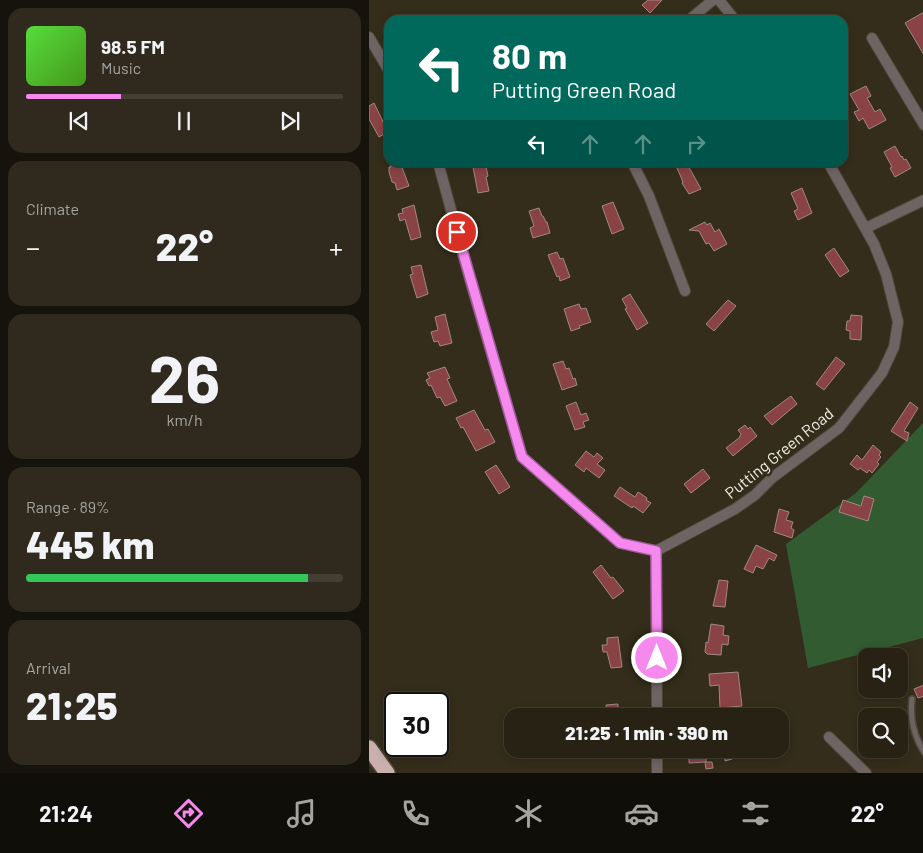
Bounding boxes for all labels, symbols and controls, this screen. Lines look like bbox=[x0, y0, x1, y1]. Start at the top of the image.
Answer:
text: 80 m bbox=[492, 34, 567, 76]
text: 98.5 FM bbox=[101, 35, 165, 58]
icon: left bbox=[409, 35, 474, 100]
text: Music bbox=[101, 58, 141, 77]
text: Putting Green Road bbox=[492, 76, 676, 102]
icon: previous bbox=[65, 107, 93, 135]
icon: pause bbox=[170, 107, 198, 135]
icon: next bbox=[276, 107, 304, 135]
icon: left bbox=[523, 130, 551, 158]
icon: ahead bbox=[576, 130, 604, 158]
icon: ahead bbox=[629, 130, 657, 158]
icon: right bbox=[682, 130, 710, 158]
text: Climate bbox=[26, 199, 79, 218]
pin bbox=[436, 211, 478, 253]
icon: arrive bbox=[443, 218, 471, 246]
text: 22° bbox=[156, 223, 213, 269]
text: − bbox=[26, 230, 40, 264]
text: + bbox=[329, 230, 343, 264]
text: 26 bbox=[149, 338, 220, 416]
street label: Putting Green Road bbox=[721, 403, 837, 502]
text: km/h bbox=[166, 410, 203, 429]
text: Range · 89% bbox=[26, 497, 110, 516]
text: 445 km bbox=[26, 521, 154, 567]
position arrow bbox=[630, 631, 682, 683]
map controls bbox=[858, 648, 908, 758]
button: sound bbox=[858, 648, 908, 698]
text: Arrival bbox=[26, 658, 71, 677]
text: 21:25 bbox=[26, 682, 118, 728]
speed limit sign: 30 bbox=[384, 692, 449, 757]
button: search bbox=[858, 708, 908, 758]
text: 21:25 · 1 min · 390 m bbox=[565, 721, 728, 744]
icon: directions bbox=[171, 796, 206, 831]
icon: music bbox=[284, 796, 319, 831]
icon: phone bbox=[398, 796, 433, 831]
icon: climate bbox=[511, 796, 546, 831]
icon: car bbox=[624, 796, 659, 831]
icon: filters bbox=[738, 796, 773, 831]
text: 21:24 bbox=[39, 800, 93, 826]
text: 22° bbox=[851, 800, 884, 826]

